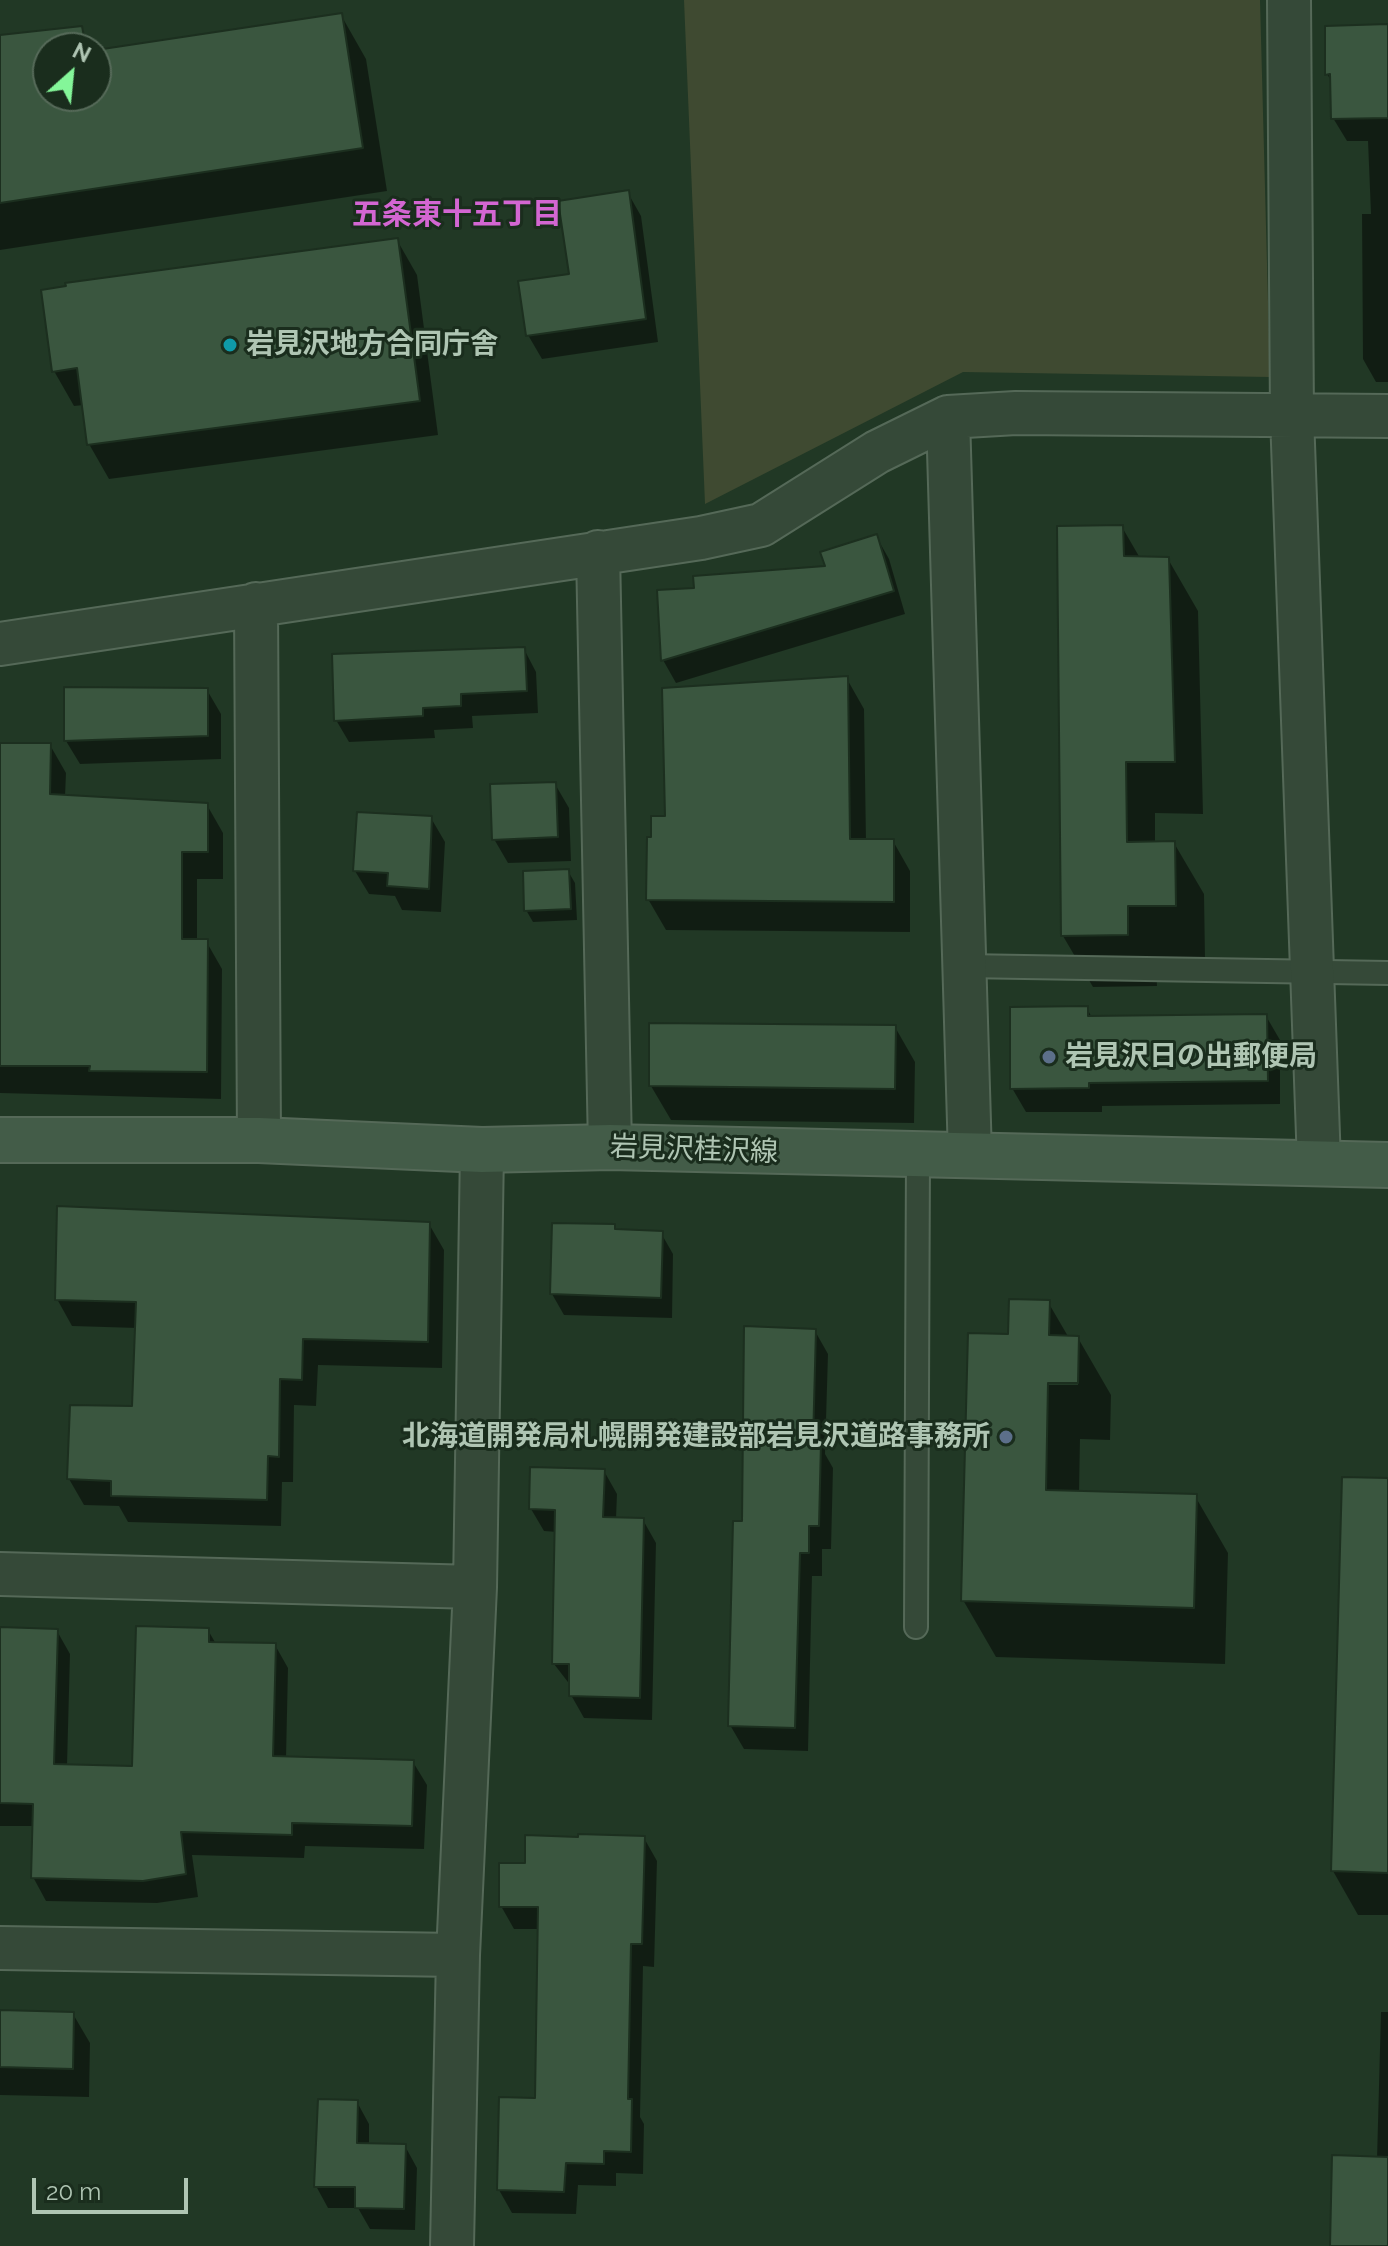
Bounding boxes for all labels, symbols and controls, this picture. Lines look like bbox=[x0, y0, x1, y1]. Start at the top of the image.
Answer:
north arrow bbox=[32, 32, 112, 112]
text: N bbox=[69, 37, 95, 68]
district label: 五条東十五丁目 bbox=[352, 197, 562, 233]
place label: 岩見沢地方合同庁舎 bbox=[246, 328, 498, 362]
marker: 岩見沢地方合同庁舎 bbox=[221, 336, 239, 354]
place label: 岩見沢日の出郵便局 bbox=[1065, 1040, 1317, 1074]
marker: 岩見沢日の出郵便局 bbox=[1040, 1048, 1058, 1066]
street label: 岩見沢桂沢線 bbox=[609, 1130, 779, 1170]
place label: 北海道開発局札幌開発建設部岩見沢道路事務所 bbox=[402, 1420, 990, 1454]
marker: 北海道開発局札幌開発建設部岩見沢道路事務所 bbox=[997, 1428, 1015, 1446]
scale bar bbox=[36, 2162, 192, 2212]
text: 20 m bbox=[46, 2177, 101, 2206]

